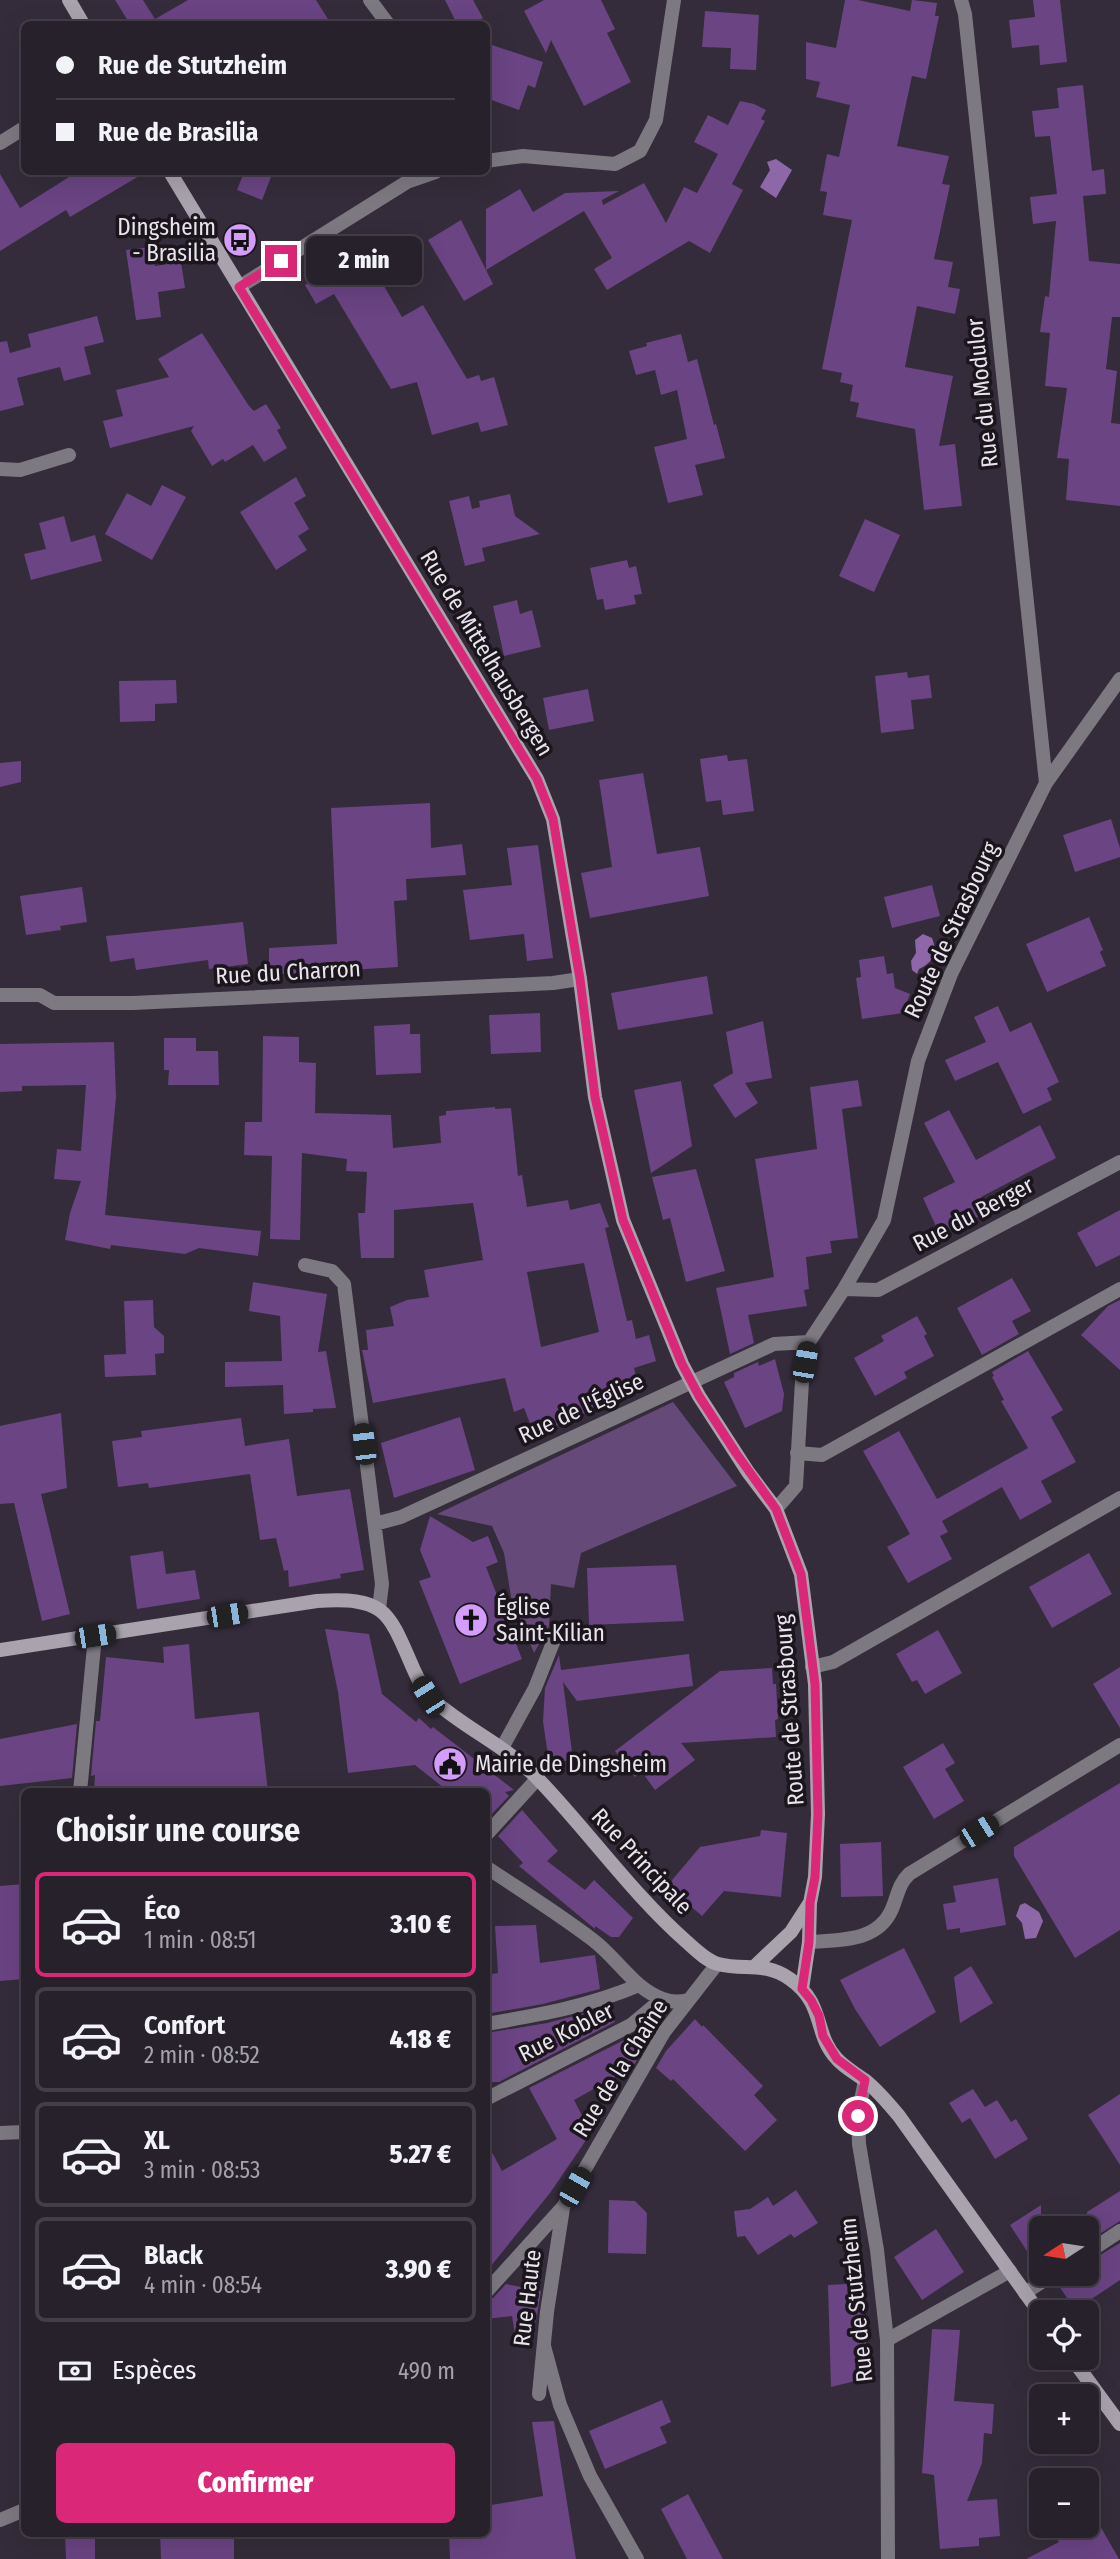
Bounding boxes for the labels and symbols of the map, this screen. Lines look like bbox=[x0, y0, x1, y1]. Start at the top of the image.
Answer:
place label: Dingsheim - Brasilia bbox=[117, 213, 216, 267]
bus stop icon: Dingsheim - Brasilia bbox=[221, 221, 259, 259]
callout: 2 min bbox=[306, 236, 421, 286]
route end bbox=[265, 245, 297, 277]
street label: Rue du Modulor bbox=[960, 317, 1004, 469]
street label: Rue de Mittelhausbergen bbox=[414, 545, 560, 761]
street label: Route de Strasbourg bbox=[898, 837, 1004, 1023]
street label: Rue du Charron bbox=[215, 954, 361, 990]
street label: Rue du Berger bbox=[908, 1171, 1038, 1257]
car bbox=[792, 1339, 819, 1385]
street label: Rue de l'Église bbox=[513, 1366, 648, 1449]
car bbox=[352, 1422, 377, 1466]
place label: Église Saint-Kilian bbox=[496, 1592, 605, 1647]
car bbox=[205, 1601, 250, 1629]
church icon: Église Saint-Kilian bbox=[452, 1601, 490, 1639]
street label: Route de Strasbourg bbox=[768, 1613, 810, 1806]
car bbox=[73, 1622, 118, 1650]
car bbox=[408, 1673, 449, 1719]
public building icon: Mairie de Dingsheim bbox=[431, 1745, 469, 1783]
place label: Mairie de Dingsheim bbox=[475, 1750, 667, 1778]
street label: Rue Principale bbox=[586, 1802, 698, 1920]
car bbox=[956, 1811, 1003, 1851]
street label: Rue de la Chaîne bbox=[566, 1994, 674, 2142]
street label: Rue Kobler bbox=[514, 1996, 618, 2068]
route start bbox=[842, 2100, 874, 2132]
car bbox=[556, 2164, 595, 2210]
north arrow bbox=[1029, 2216, 1099, 2286]
street label: Rue de Stutzheim bbox=[833, 2217, 879, 2383]
street label: Rue Haute bbox=[507, 2248, 547, 2348]

